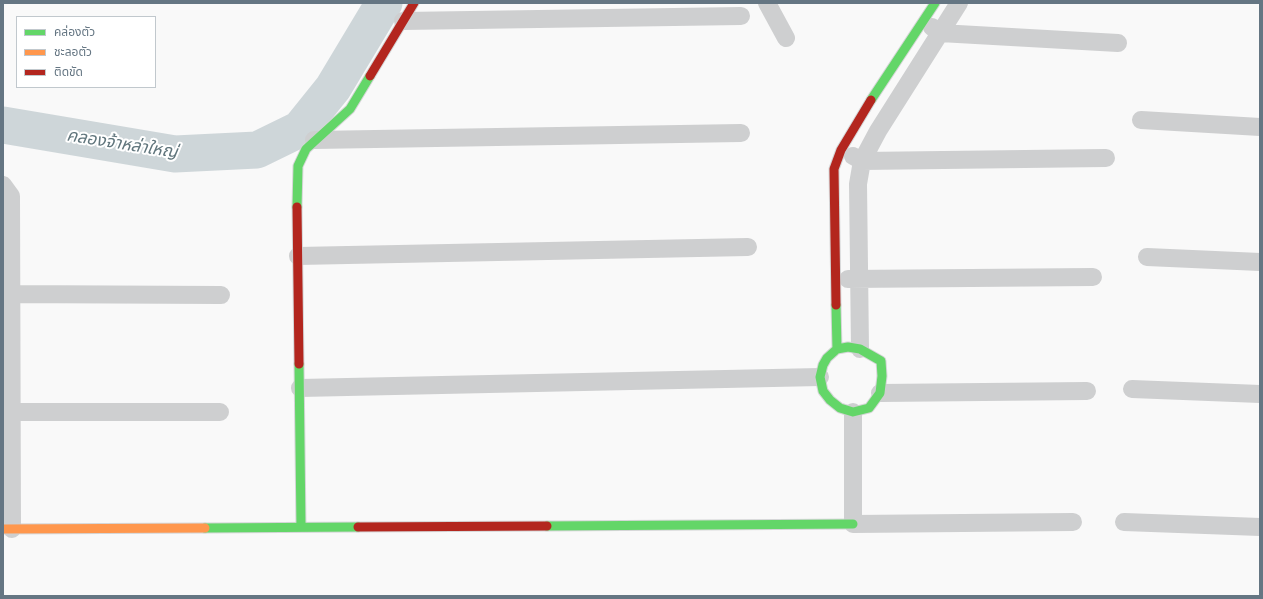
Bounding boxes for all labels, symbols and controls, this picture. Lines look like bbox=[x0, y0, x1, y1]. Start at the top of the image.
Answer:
legend bbox=[16, 16, 156, 88]
text: คล่องตัว bbox=[54, 26, 95, 38]
text: ชะลอตัว bbox=[54, 46, 92, 58]
text: ติดขัด bbox=[54, 66, 83, 78]
water label: คลองจ้าหล่าใหญ่ bbox=[65, 125, 179, 163]

